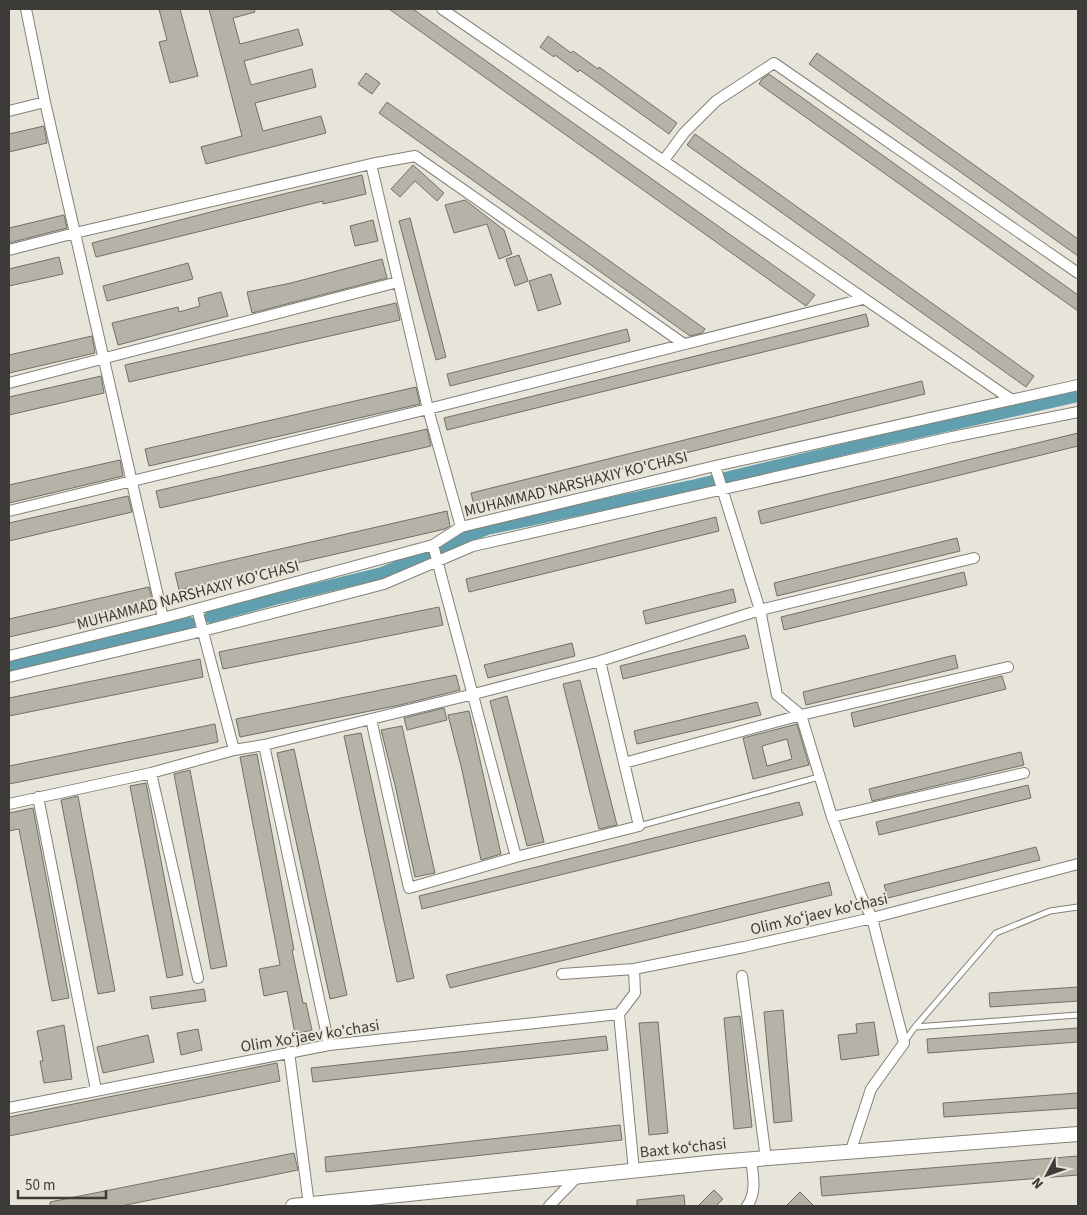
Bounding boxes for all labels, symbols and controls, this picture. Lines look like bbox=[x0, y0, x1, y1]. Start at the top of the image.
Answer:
street label: MUHAMMAD NARSHAXIY KO'CHASI bbox=[462, 446, 690, 522]
street label: MUHAMMAD NARSHAXIY KO'CHASI bbox=[74, 555, 302, 635]
street label: Olim Xoʻjaev ko'chasi bbox=[748, 887, 890, 941]
street label: Olim Xoʻjaev ko'chasi bbox=[239, 1014, 381, 1058]
street label: Baxt koʻchasi bbox=[638, 1133, 728, 1163]
north arrow bbox=[1022, 1150, 1072, 1200]
scale bar bbox=[18, 1168, 105, 1200]
text: N bbox=[1027, 1173, 1049, 1193]
text: 50 m bbox=[25, 1175, 55, 1196]

